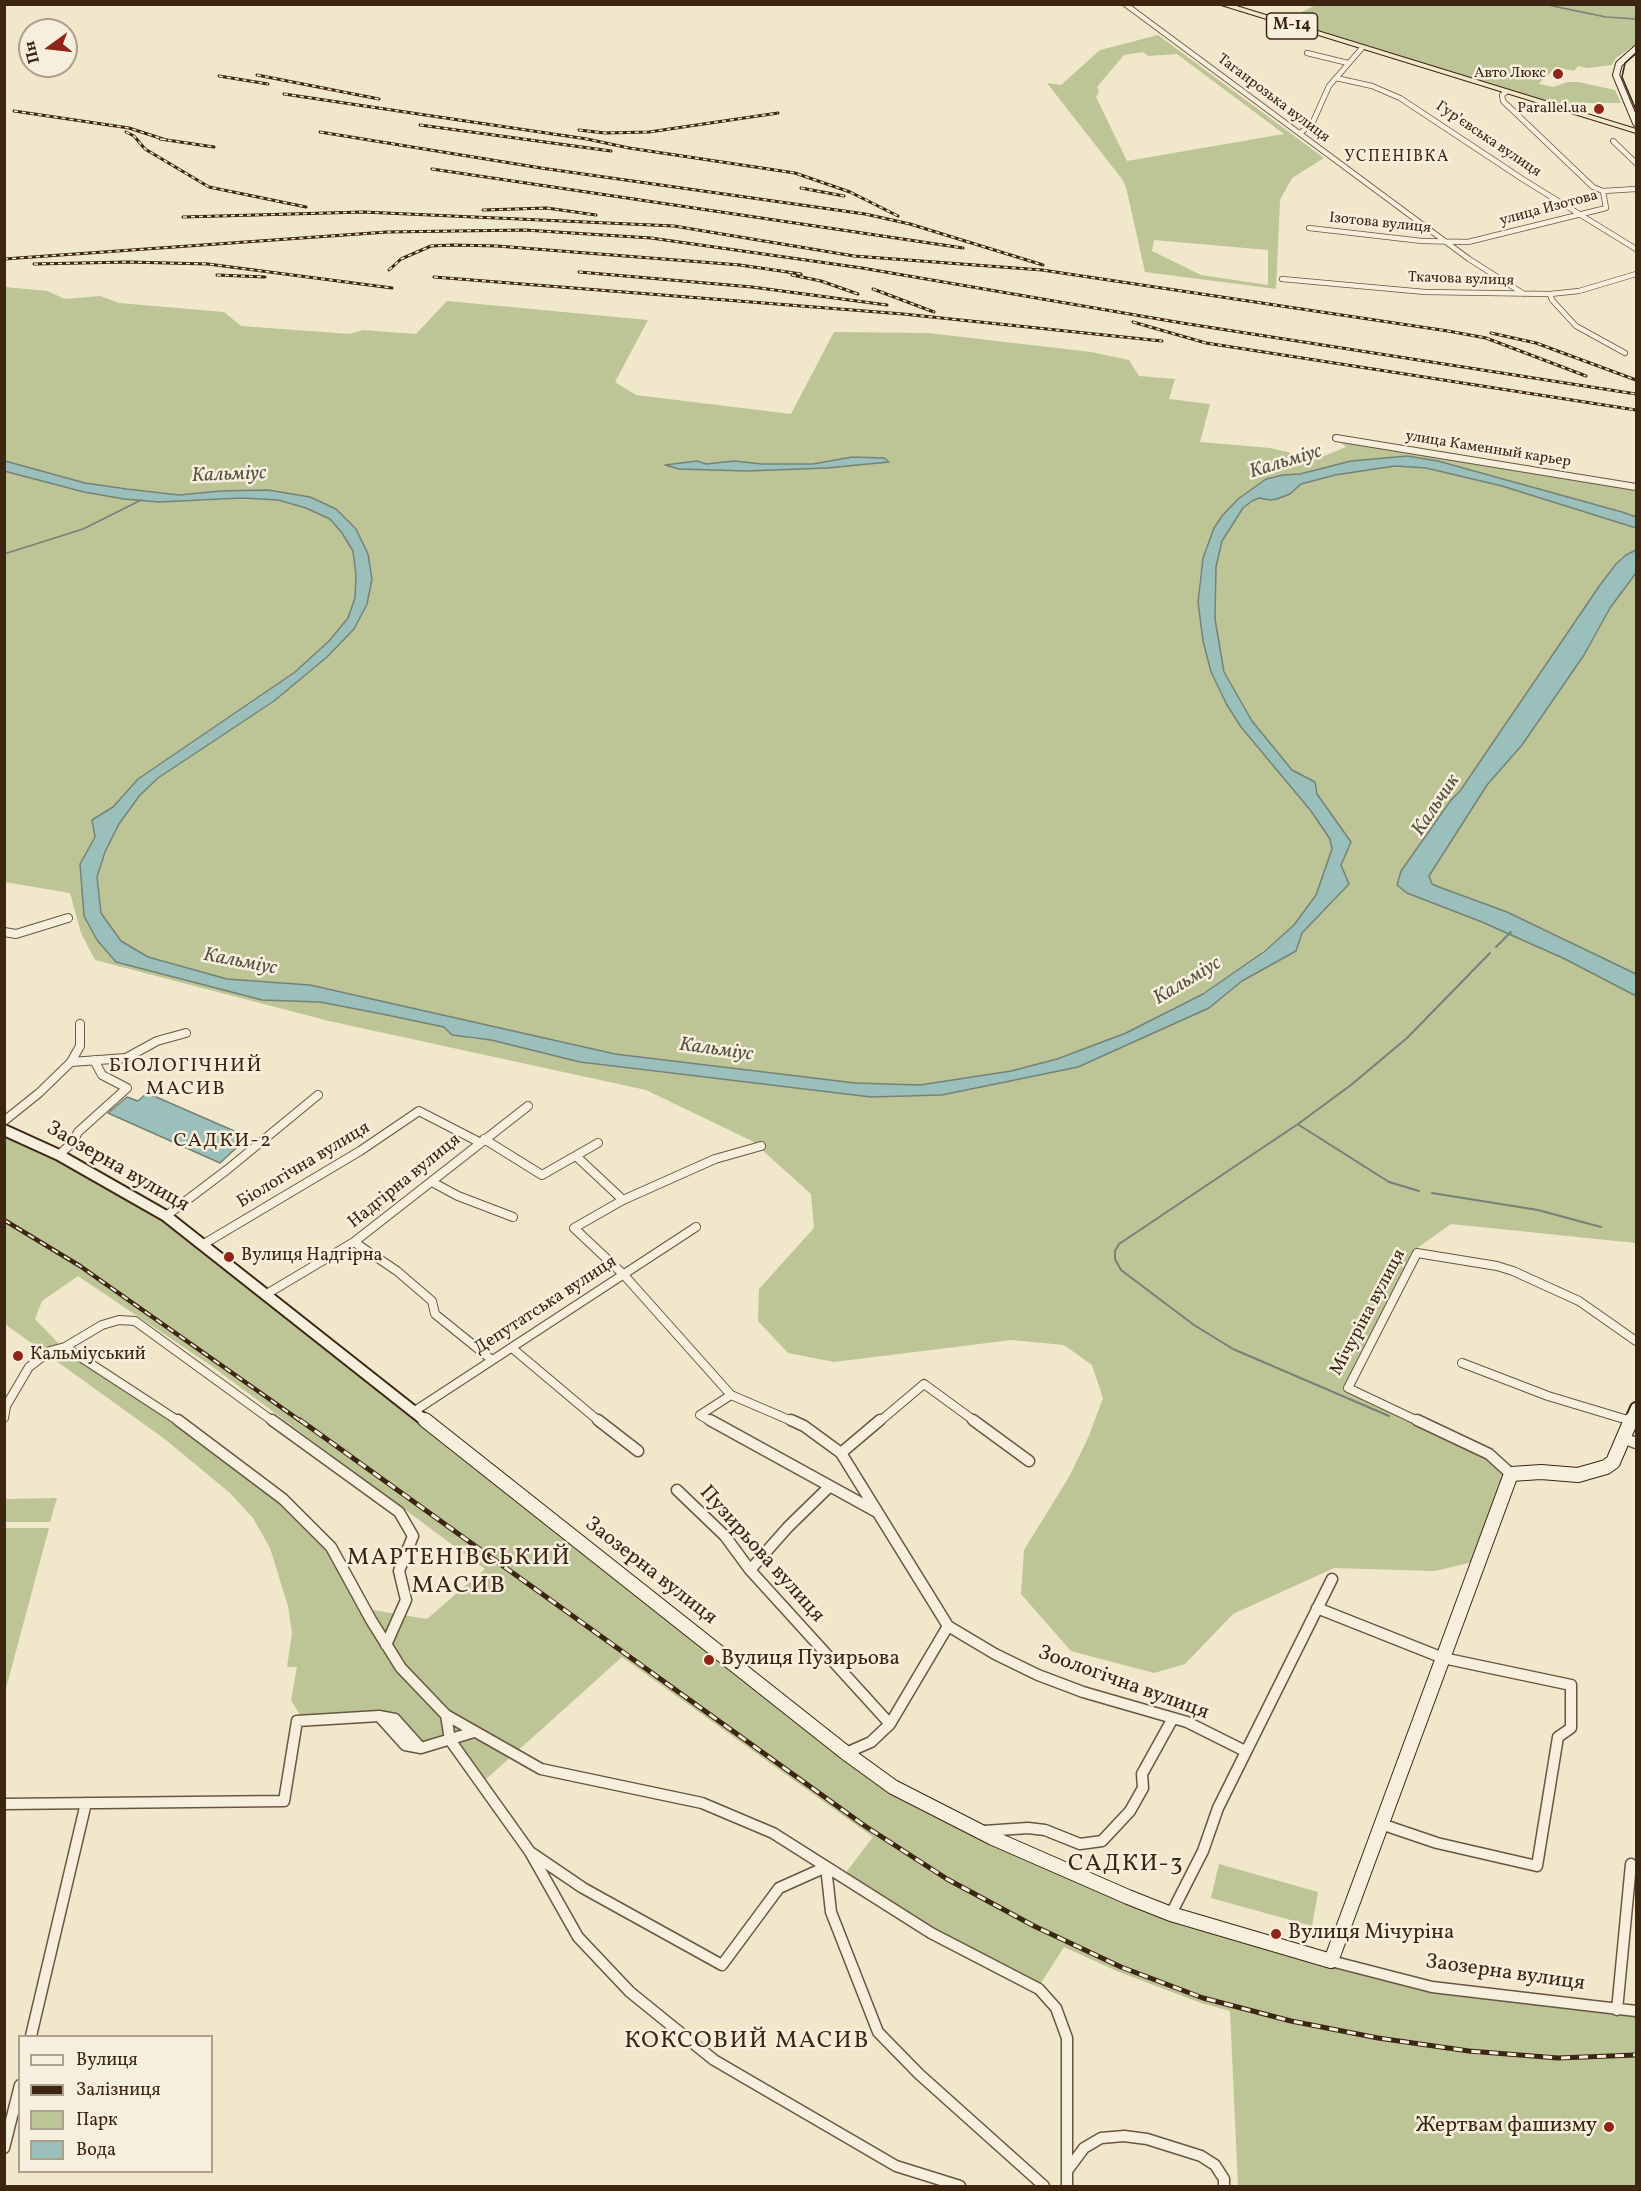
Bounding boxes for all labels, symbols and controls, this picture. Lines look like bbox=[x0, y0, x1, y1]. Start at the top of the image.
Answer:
road number: М-14 bbox=[1266, 13, 1318, 39]
north arrow bbox=[18, 18, 78, 78]
text: Пн bbox=[19, 38, 46, 66]
street label: Таганрозька вулиця bbox=[1213, 51, 1333, 147]
place label: Авто Люкс bbox=[1474, 65, 1546, 83]
marker: Авто Люкс bbox=[1551, 67, 1565, 81]
street label: Гур’євська вулиця bbox=[1432, 98, 1544, 182]
place label: Parallel.ua bbox=[1517, 100, 1587, 118]
marker: Parallel.ua bbox=[1592, 102, 1606, 116]
district label: УСПЕНІВКА bbox=[1344, 148, 1450, 168]
street label: улица Изотова bbox=[1498, 187, 1600, 231]
street label: Ізотова вулиця bbox=[1328, 210, 1432, 238]
street label: Ткачова вулиця bbox=[1408, 269, 1514, 291]
street label: улица Каменный карьер bbox=[1404, 428, 1572, 472]
water label: Кальміус bbox=[1247, 441, 1325, 485]
water label: Кальміус bbox=[191, 463, 267, 489]
water label: Кальчик bbox=[1408, 771, 1466, 841]
water label: Кальміус bbox=[201, 944, 279, 982]
water label: Кальміус bbox=[1150, 952, 1226, 1012]
water label: Кальміус bbox=[677, 1034, 755, 1068]
district label: БІОЛОГІЧНИЙ МАСИВ bbox=[109, 1055, 263, 1102]
street label: Заозерна вулиця bbox=[41, 1117, 193, 1219]
street label: Біологічна вулиця bbox=[234, 1118, 374, 1214]
district label: САДКИ-2 bbox=[174, 1130, 272, 1154]
street label: Надгірна вулиця bbox=[344, 1130, 466, 1234]
place label: Вулиця Надгірна bbox=[241, 1246, 383, 1268]
street label: Мічуріна вулиця bbox=[1327, 1246, 1411, 1380]
marker: Вулиця Надгірна bbox=[222, 1250, 236, 1264]
street label: Депутатська вулиця bbox=[471, 1252, 621, 1360]
place label: Кальміуський bbox=[30, 1345, 146, 1367]
marker: Кальміуський bbox=[11, 1349, 25, 1363]
street label: Пузирьова вулиця bbox=[693, 1481, 829, 1629]
street label: Заозерна вулиця bbox=[579, 1513, 721, 1631]
district label: МАРТЕНІВСЬКИЙ МАСИВ bbox=[347, 1546, 571, 1602]
street label: Зоологічна вулиця bbox=[1034, 1641, 1212, 1727]
place label: Вулиця Пузирьова bbox=[721, 1647, 900, 1673]
marker: Вулиця Пузирьова bbox=[702, 1653, 716, 1667]
district label: САДКИ-3 bbox=[1068, 1852, 1184, 1880]
place label: Вулиця Мічуріна bbox=[1288, 1921, 1454, 1947]
marker: Вулиця Мічуріна bbox=[1269, 1927, 1283, 1941]
street label: Заозерна вулиця bbox=[1424, 1950, 1586, 1998]
district label: КОКСОВИЙ МАСИВ bbox=[624, 2029, 870, 2057]
legend bbox=[18, 2035, 213, 2173]
text: Вулиця bbox=[76, 2048, 138, 2073]
text: Залізниця bbox=[76, 2078, 161, 2103]
text: Парк bbox=[76, 2108, 118, 2133]
place label: Жертвам фашизму bbox=[1416, 2114, 1597, 2140]
marker: Жертвам фашизму bbox=[1602, 2120, 1616, 2134]
text: Вода bbox=[76, 2138, 116, 2163]

